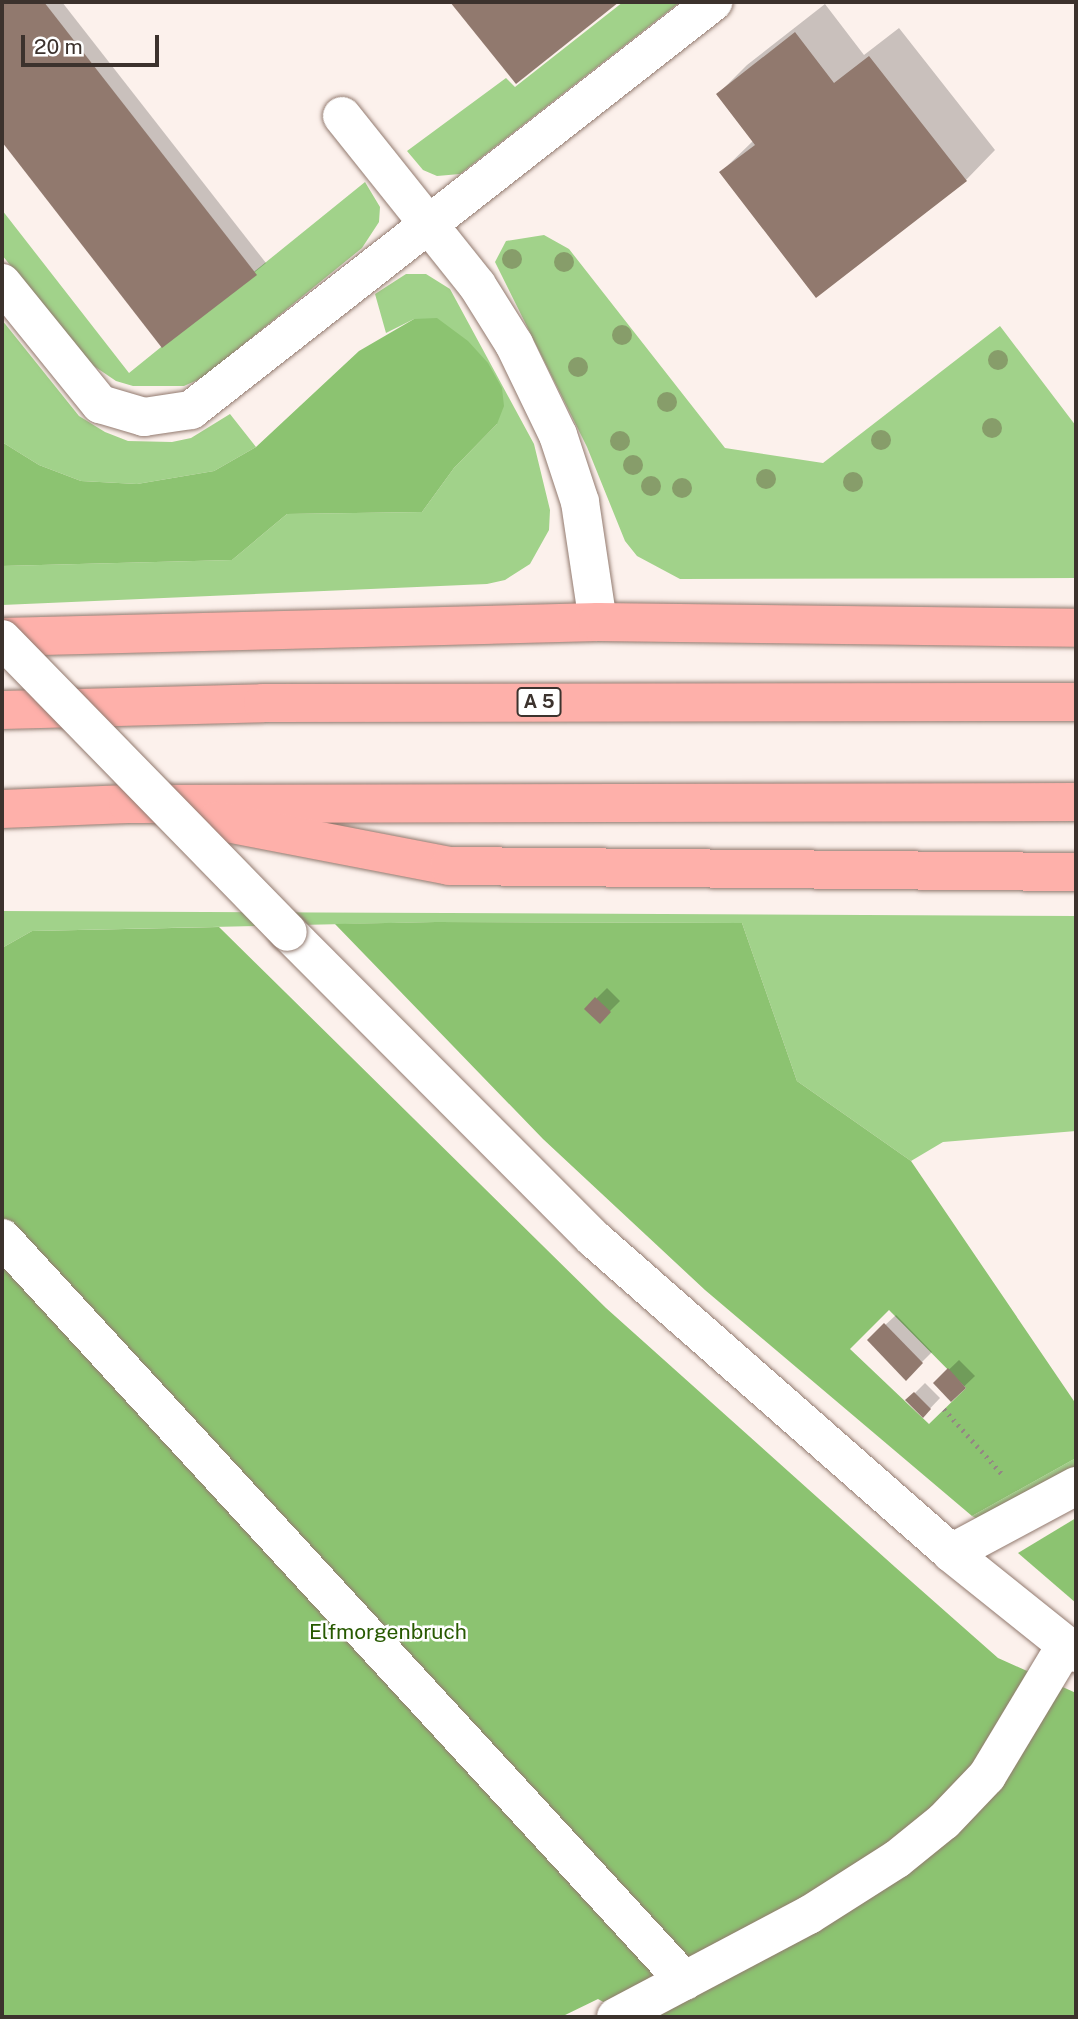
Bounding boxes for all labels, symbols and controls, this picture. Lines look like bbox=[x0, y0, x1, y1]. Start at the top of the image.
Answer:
scale bar bbox=[24, 21, 163, 65]
text: 20 m bbox=[34, 34, 83, 59]
road number: A 5 bbox=[516, 687, 562, 718]
park label: Elfmorgenbruch bbox=[309, 1619, 467, 1645]

